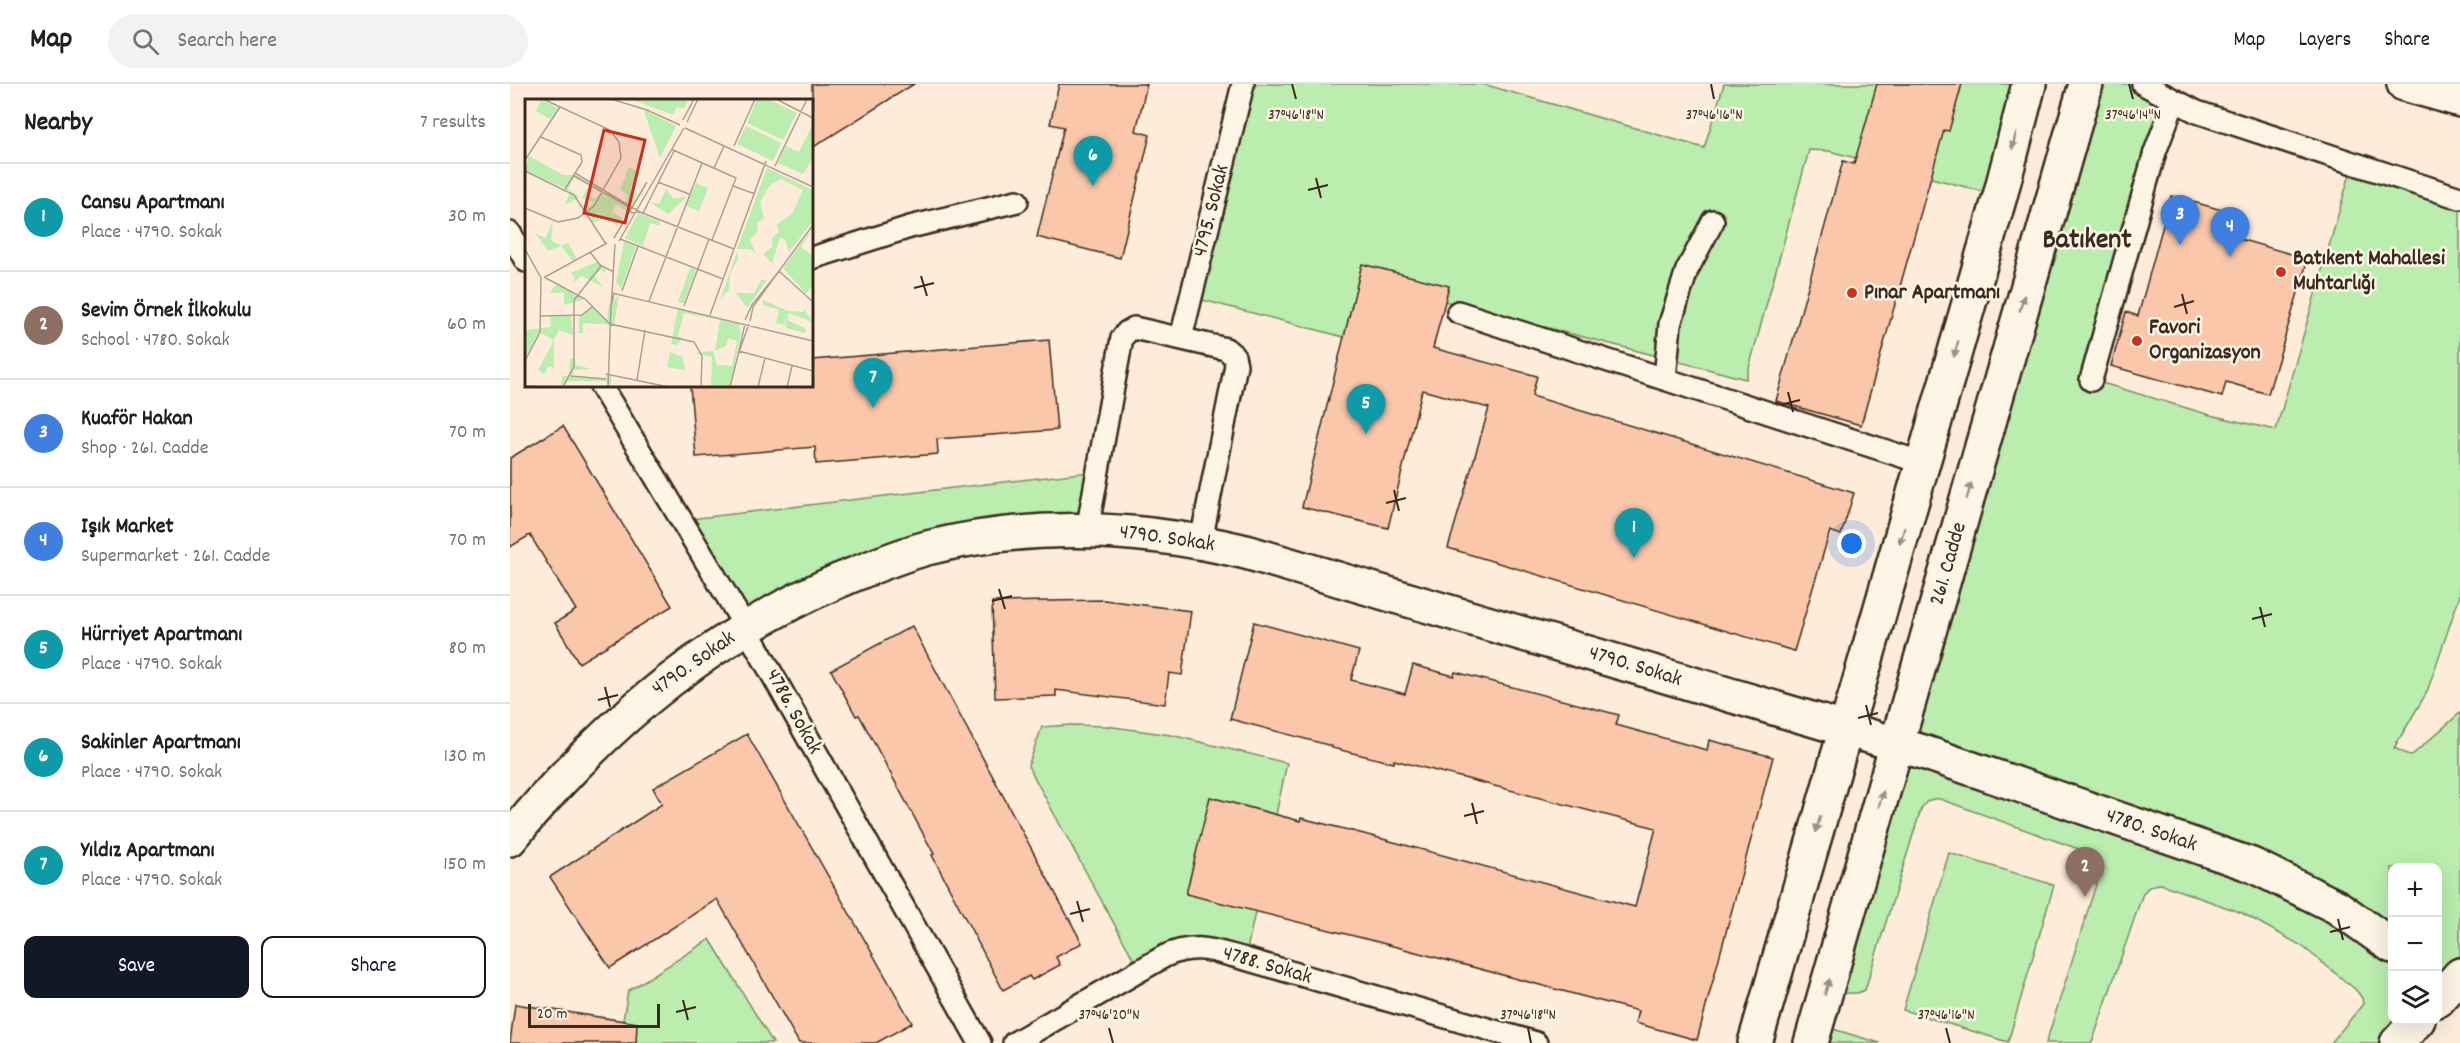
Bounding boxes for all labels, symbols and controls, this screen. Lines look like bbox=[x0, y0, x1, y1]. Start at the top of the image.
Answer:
search box bbox=[108, 14, 528, 68]
text: Map bbox=[30, 21, 72, 61]
icon: search bbox=[129, 25, 162, 58]
text: Search here bbox=[177, 26, 277, 57]
text: Map bbox=[2234, 26, 2265, 56]
text: Layers bbox=[2298, 26, 2351, 56]
text: Share bbox=[2384, 26, 2430, 56]
inset map bbox=[525, 99, 813, 387]
text: Nearby bbox=[24, 105, 92, 142]
text: 37°46'18"N bbox=[1268, 105, 1324, 127]
text: 37°46'16"N bbox=[1685, 105, 1743, 127]
text: 37°46'14"N bbox=[2105, 105, 2161, 127]
text: 7 results bbox=[420, 109, 486, 137]
one-way arrow bbox=[2009, 131, 2019, 150]
pin: 6 bbox=[1074, 136, 1112, 186]
street label: 4795. Sokak bbox=[1186, 161, 1238, 261]
text: Cansu Apartmanı bbox=[81, 188, 225, 219]
pin: 3 bbox=[2160, 196, 2200, 245]
text: 1 bbox=[41, 203, 46, 231]
text: 30 m bbox=[448, 203, 486, 231]
pin: 4 bbox=[2210, 208, 2250, 257]
text: Place · 4790. Sokak bbox=[81, 219, 222, 247]
district label: Batıkent bbox=[2043, 222, 2132, 262]
place label: Batıkent Mahallesi Muhtarlığı bbox=[2293, 244, 2445, 300]
marker: Batıkent Mahallesi Muhtarlığı bbox=[2274, 265, 2288, 279]
place label: Pınar Apartmanı bbox=[1864, 278, 2000, 309]
marker: Pınar Apartmanı bbox=[1845, 286, 1859, 300]
one-way arrow bbox=[2018, 294, 2027, 312]
text: Sevim Örnek İlkokulu bbox=[81, 296, 251, 327]
text: 2 bbox=[39, 311, 48, 339]
text: 60 m bbox=[447, 311, 486, 339]
place label: Favori Organizasyon bbox=[2149, 313, 2261, 369]
text: School · 4780. Sokak bbox=[81, 327, 230, 355]
marker: Favori Organizasyon bbox=[2130, 334, 2144, 348]
one-way arrow bbox=[1951, 340, 1960, 358]
pin: 7 bbox=[854, 358, 892, 408]
pin: 5 bbox=[1346, 384, 1386, 434]
text: Kuaför Hakan bbox=[81, 404, 193, 435]
text: 3 bbox=[39, 419, 48, 447]
text: 70 m bbox=[449, 419, 486, 447]
text: Shop · 261. Cadde bbox=[81, 435, 208, 463]
one-way arrow bbox=[1965, 482, 1975, 500]
pin: 1 bbox=[1614, 508, 1654, 558]
text: Işık Market bbox=[81, 512, 174, 543]
street label: 4790. Sokak bbox=[1117, 517, 1217, 561]
street label: 261. Cadde bbox=[1922, 519, 1976, 609]
text: 4 bbox=[39, 527, 48, 555]
text: 70 m bbox=[449, 527, 486, 555]
one-way arrow bbox=[1897, 527, 1906, 545]
your location bbox=[1837, 529, 1866, 558]
text: Supermarket · 261. Cadde bbox=[81, 543, 270, 571]
text: Hürriyet Apartmanı bbox=[81, 620, 242, 651]
street label: 4790. Sokak bbox=[646, 624, 742, 704]
text: 5 bbox=[39, 635, 48, 663]
text: 80 m bbox=[449, 635, 486, 663]
street label: 4790. Sokak bbox=[1584, 638, 1686, 696]
text: Place · 4790. Sokak bbox=[81, 651, 222, 679]
street label: 4786. Sokak bbox=[757, 664, 829, 760]
text: Sakinler Apartmanı bbox=[81, 728, 241, 759]
text: 6 bbox=[39, 743, 48, 771]
text: 130 m bbox=[444, 743, 486, 771]
text: Place · 4790. Sokak bbox=[81, 759, 222, 787]
one-way arrow bbox=[1877, 790, 1886, 808]
street label: 4780. Sokak bbox=[2101, 801, 2201, 861]
one-way arrow bbox=[1813, 815, 1822, 833]
text: Yıldız Apartmanı bbox=[81, 836, 215, 867]
pin: 2 bbox=[2066, 848, 2104, 897]
text: 7 bbox=[40, 851, 47, 879]
text: 150 m bbox=[443, 851, 486, 879]
map controls bbox=[2388, 863, 2442, 1025]
button: + bbox=[2388, 863, 2442, 917]
text: Place · 4790. Sokak bbox=[81, 867, 222, 895]
button: − bbox=[2388, 917, 2442, 971]
button: Save bbox=[24, 936, 249, 998]
button: Share bbox=[261, 936, 486, 998]
street label: 4788. Sokak bbox=[1219, 938, 1315, 994]
button: layers bbox=[2388, 971, 2442, 1025]
one-way arrow bbox=[1823, 978, 1832, 996]
scale bar bbox=[528, 1001, 660, 1028]
text: 20 m bbox=[537, 1003, 567, 1026]
text: 37°46'20"N bbox=[1078, 1005, 1140, 1027]
text: 37°46'18"N bbox=[1500, 1005, 1556, 1027]
text: 37°46'16"N bbox=[1917, 1005, 1975, 1027]

